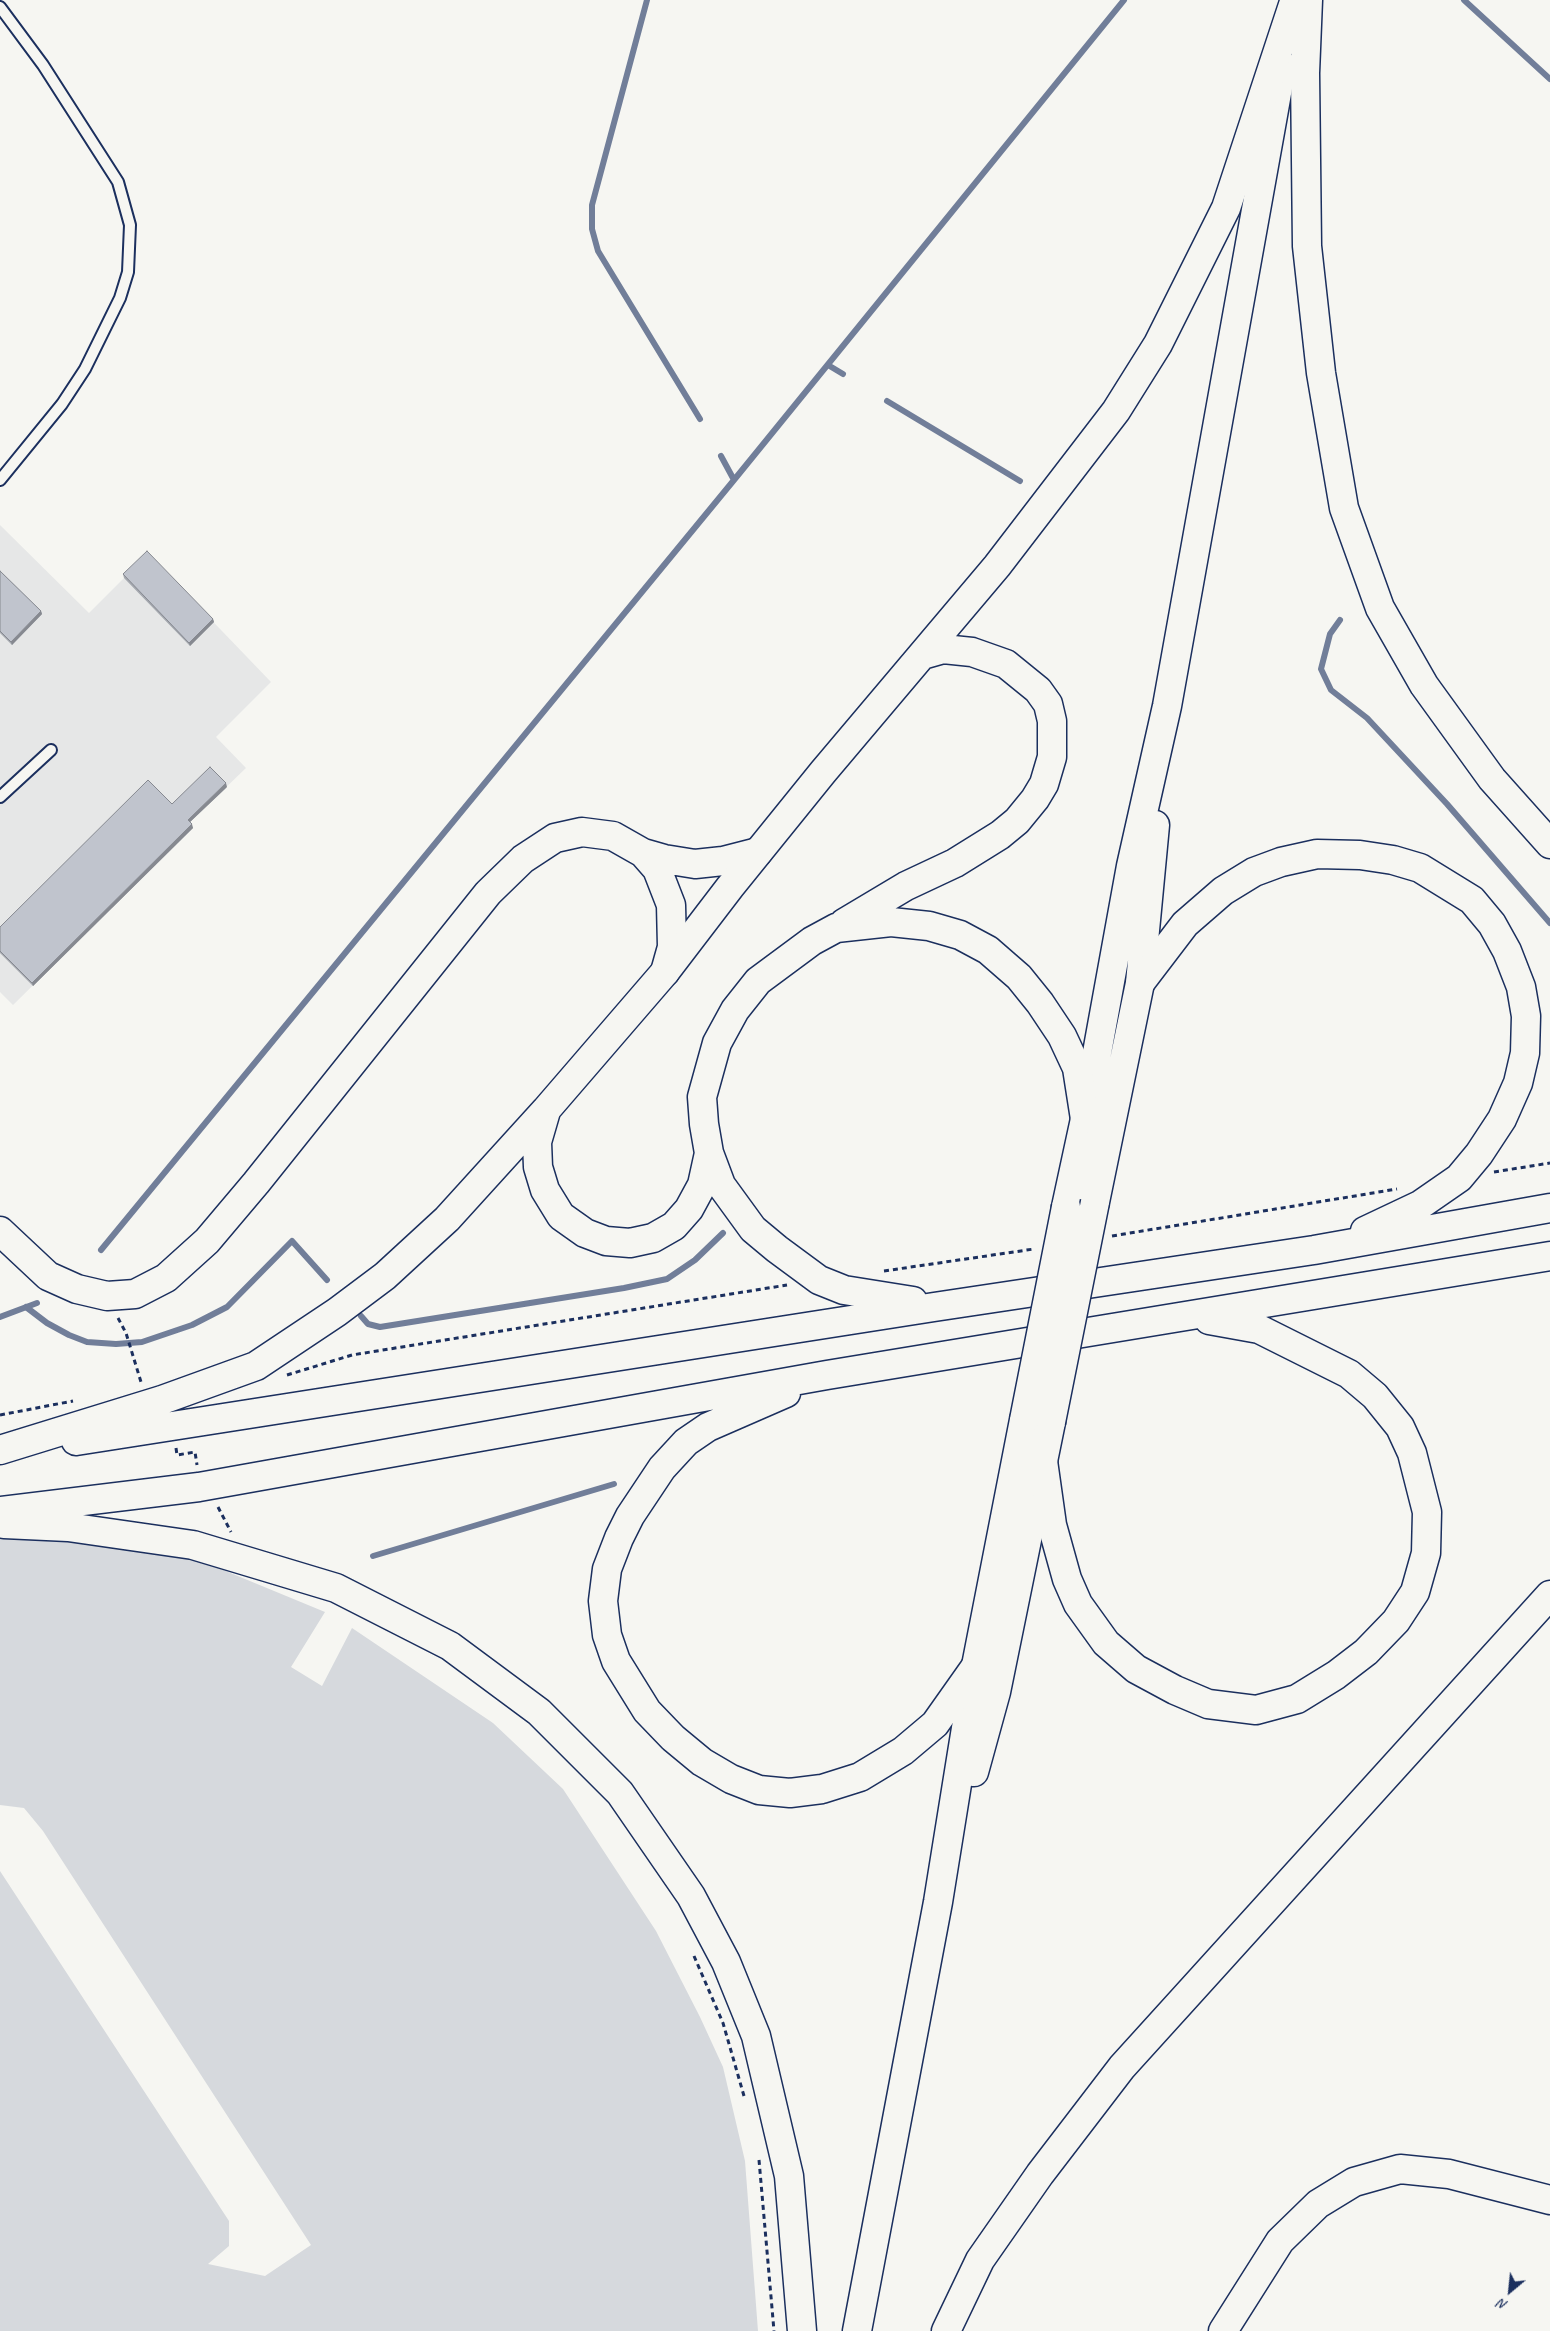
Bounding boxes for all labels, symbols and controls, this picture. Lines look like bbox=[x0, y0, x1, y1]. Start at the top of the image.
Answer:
north arrow bbox=[1485, 2266, 1535, 2316]
text: N bbox=[1495, 2295, 1511, 2314]

